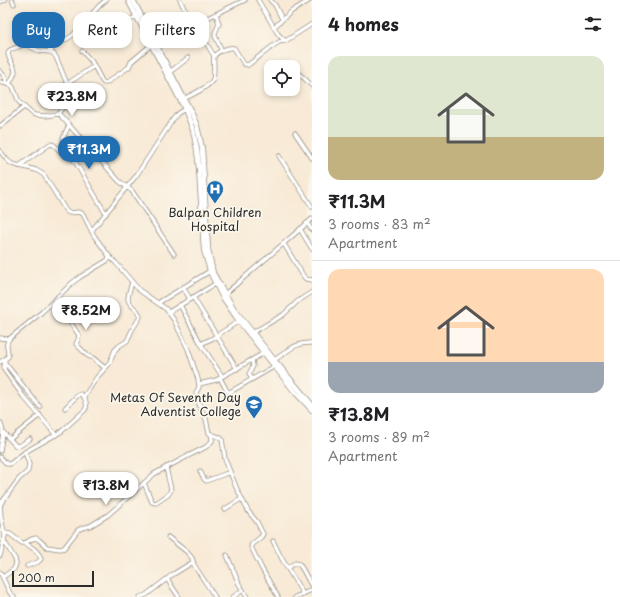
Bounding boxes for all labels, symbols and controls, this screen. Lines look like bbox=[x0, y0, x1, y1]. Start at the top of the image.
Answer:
text: 4 homes bbox=[328, 11, 399, 37]
chip: Buy bbox=[12, 12, 65, 48]
chip: Rent bbox=[73, 12, 132, 48]
chip: Filters bbox=[140, 12, 209, 48]
icon: filters bbox=[582, 13, 604, 35]
map controls bbox=[264, 60, 300, 96]
button: locate bbox=[264, 60, 300, 96]
icon: home bbox=[430, 82, 502, 154]
pin: ₹23.8M bbox=[39, 83, 105, 117]
text: ₹23.8M bbox=[47, 86, 97, 105]
pin: ₹11.3M bbox=[56, 136, 122, 170]
text: ₹11.3M bbox=[67, 139, 111, 158]
hospital icon: Balpan Children Hospital bbox=[205, 179, 225, 204]
text: ₹11.3M bbox=[328, 188, 386, 214]
place label: Balpan Children Hospital bbox=[168, 203, 262, 235]
text: 3 rooms · 83 m² bbox=[328, 214, 431, 233]
text: Apartment bbox=[328, 233, 397, 252]
icon: home bbox=[430, 295, 502, 367]
pin: ₹8.52M bbox=[53, 297, 119, 331]
text: ₹8.52M bbox=[61, 300, 111, 319]
place label: Metas Of Seventh Day Adventist College bbox=[110, 388, 241, 420]
school or university icon: Metas Of Seventh Day Adventist College bbox=[244, 394, 264, 419]
text: ₹13.8M bbox=[328, 401, 389, 427]
text: 3 rooms · 89 m² bbox=[328, 427, 430, 446]
text: Apartment bbox=[328, 446, 397, 465]
pin: ₹13.8M bbox=[73, 472, 139, 506]
text: ₹13.8M bbox=[83, 475, 130, 494]
scale bar bbox=[12, 569, 94, 588]
text: 200 m bbox=[18, 569, 55, 586]

